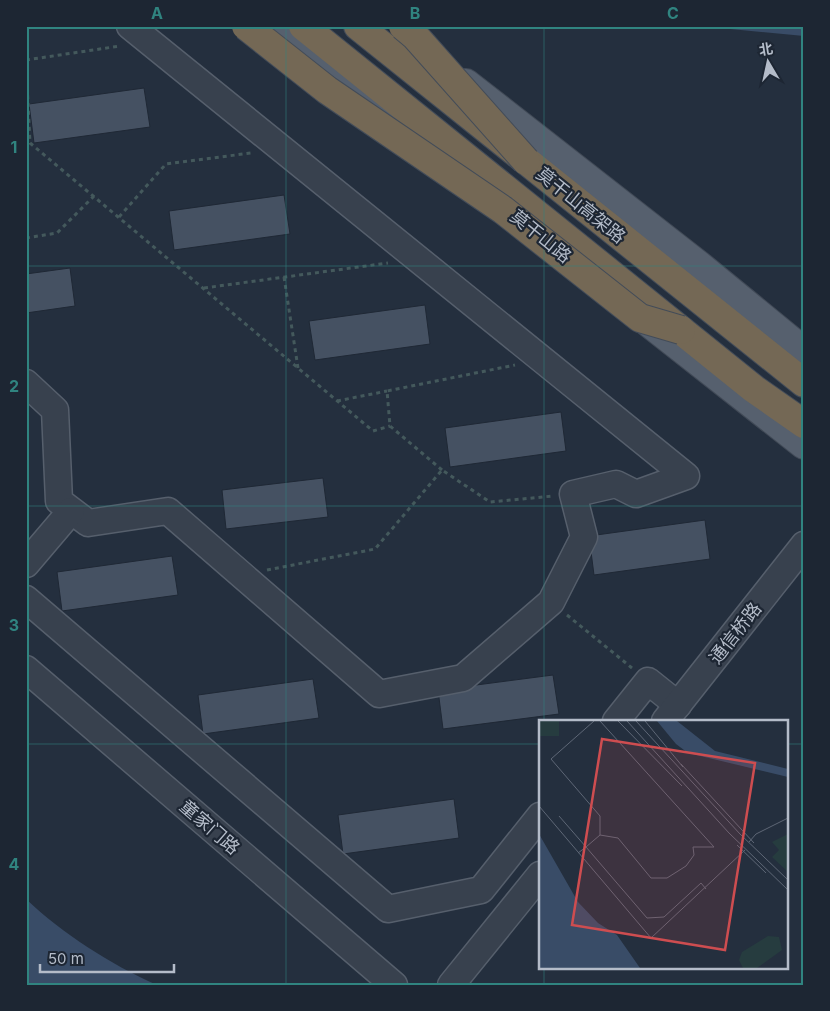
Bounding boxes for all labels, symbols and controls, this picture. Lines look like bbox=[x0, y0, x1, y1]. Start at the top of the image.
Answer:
text: A bbox=[151, 3, 163, 23]
text: B bbox=[410, 3, 420, 23]
text: C bbox=[667, 3, 679, 23]
north arrow bbox=[742, 38, 792, 88]
text: 北 bbox=[758, 39, 774, 58]
text: 1 bbox=[11, 137, 17, 157]
street label: 莫干山高架路 bbox=[532, 163, 630, 247]
street label: 莫干山路 bbox=[506, 205, 576, 267]
text: 2 bbox=[9, 376, 19, 396]
street label: 通信桥路 bbox=[705, 598, 765, 668]
text: 3 bbox=[9, 615, 19, 635]
inset map bbox=[539, 720, 788, 968]
street label: 童家门路 bbox=[176, 795, 244, 859]
text: 4 bbox=[9, 854, 20, 874]
scale bar bbox=[40, 941, 174, 973]
text: 50 m bbox=[48, 949, 84, 968]

